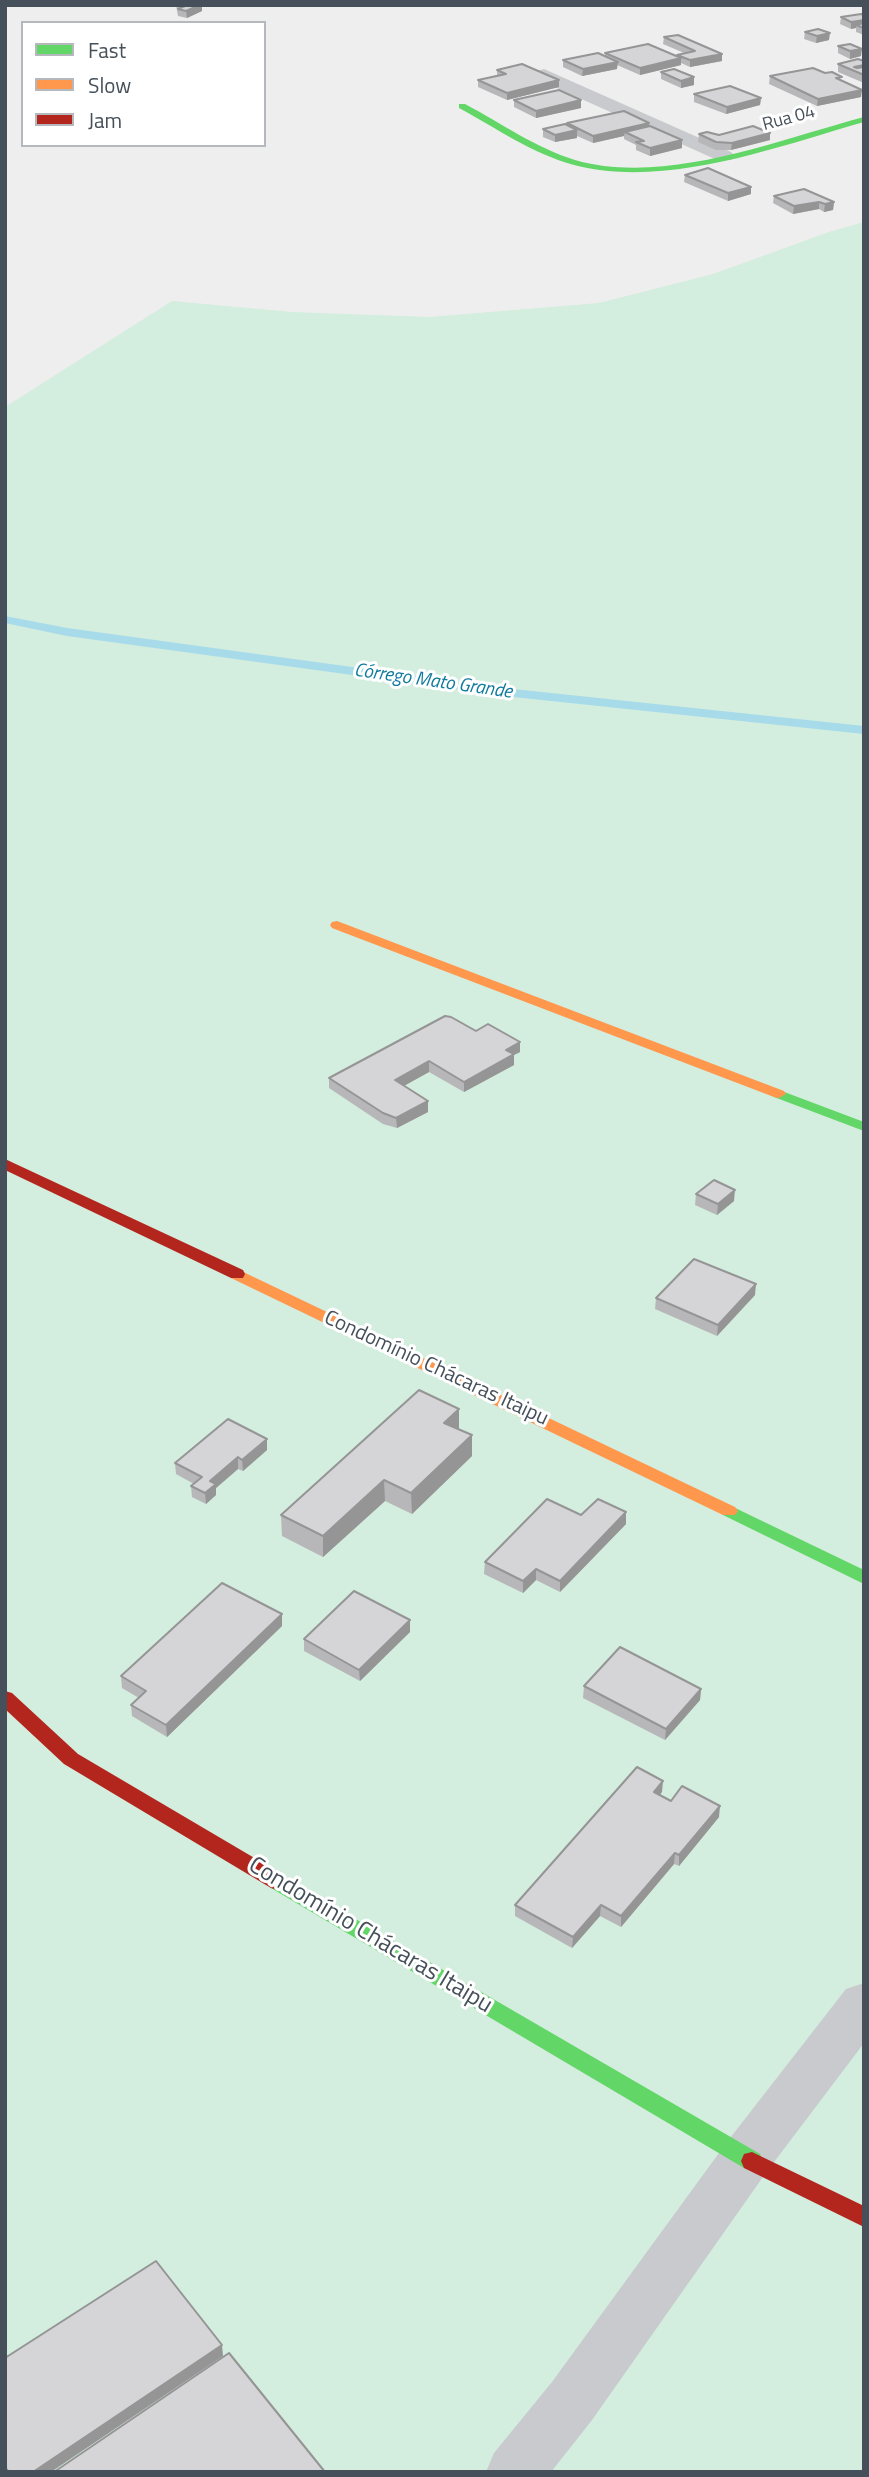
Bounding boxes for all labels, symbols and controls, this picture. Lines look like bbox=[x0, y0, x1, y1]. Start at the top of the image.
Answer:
legend bbox=[21, 21, 266, 147]
text: Fast bbox=[88, 34, 126, 66]
text: Slow bbox=[88, 69, 131, 101]
street label: Rua 04 bbox=[760, 102, 818, 136]
text: Jam bbox=[88, 104, 122, 136]
water label: Córrego Mato Grande bbox=[352, 660, 514, 704]
street label: Condomínio Chácaras Itaipu bbox=[320, 1306, 552, 1432]
street label: Condomínio Chácaras Itaipu bbox=[243, 1852, 497, 2020]

